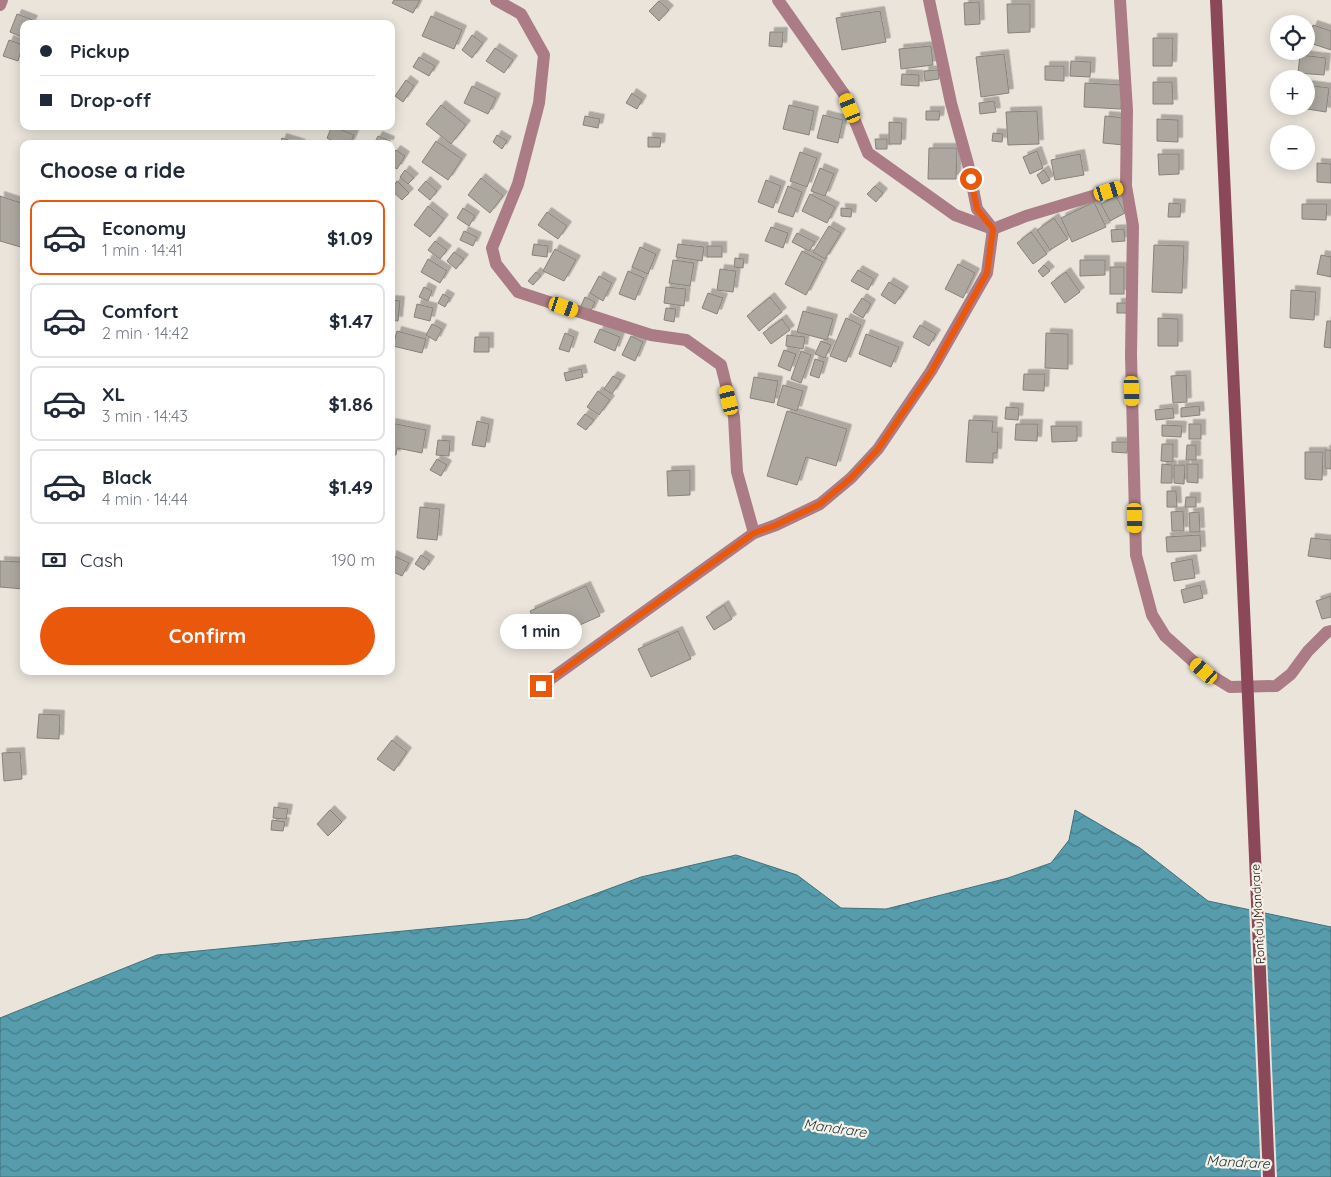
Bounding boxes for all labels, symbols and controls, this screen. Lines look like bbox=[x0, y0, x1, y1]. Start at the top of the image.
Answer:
map controls bbox=[1270, 15, 1315, 170]
button: locate bbox=[1270, 15, 1315, 60]
text: Pickup bbox=[70, 39, 130, 63]
button: + bbox=[1270, 70, 1315, 115]
text: Drop-off bbox=[70, 88, 151, 112]
car bbox=[837, 91, 862, 125]
button: − bbox=[1270, 125, 1315, 170]
text: Choose a ride bbox=[40, 156, 185, 184]
route start bbox=[960, 168, 982, 190]
car bbox=[1092, 179, 1125, 203]
icon: car bbox=[42, 215, 87, 260]
text: Economy bbox=[102, 216, 186, 240]
text: $1.09 bbox=[327, 226, 373, 250]
text: 1 min · 14:41 bbox=[102, 240, 183, 260]
car bbox=[547, 295, 580, 319]
icon: car bbox=[42, 298, 87, 343]
text: Comfort bbox=[102, 299, 179, 323]
text: $1.47 bbox=[329, 309, 373, 333]
text: 2 min · 14:42 bbox=[102, 323, 189, 343]
car bbox=[1123, 376, 1140, 406]
icon: car bbox=[42, 381, 87, 426]
text: XL bbox=[102, 382, 125, 406]
car bbox=[718, 384, 739, 416]
text: $1.86 bbox=[329, 392, 373, 416]
text: 3 min · 14:43 bbox=[102, 406, 188, 426]
icon: car bbox=[42, 464, 87, 509]
text: Black bbox=[102, 465, 152, 489]
text: $1.49 bbox=[329, 475, 373, 499]
text: 4 min · 14:44 bbox=[102, 489, 188, 509]
car bbox=[1127, 503, 1142, 533]
icon: cash bbox=[40, 546, 68, 574]
text: Cash bbox=[80, 548, 124, 572]
text: 190 m bbox=[332, 550, 375, 570]
button: Confirm bbox=[40, 607, 375, 665]
callout: 1 min bbox=[500, 614, 582, 648]
text: 1 min bbox=[522, 621, 560, 641]
car bbox=[1187, 655, 1220, 687]
route end bbox=[530, 675, 552, 697]
street label: Pont du Mandrare bbox=[1247, 863, 1268, 965]
water label: Mandrare bbox=[802, 1115, 869, 1141]
water label: Mandrare bbox=[1206, 1151, 1271, 1173]

